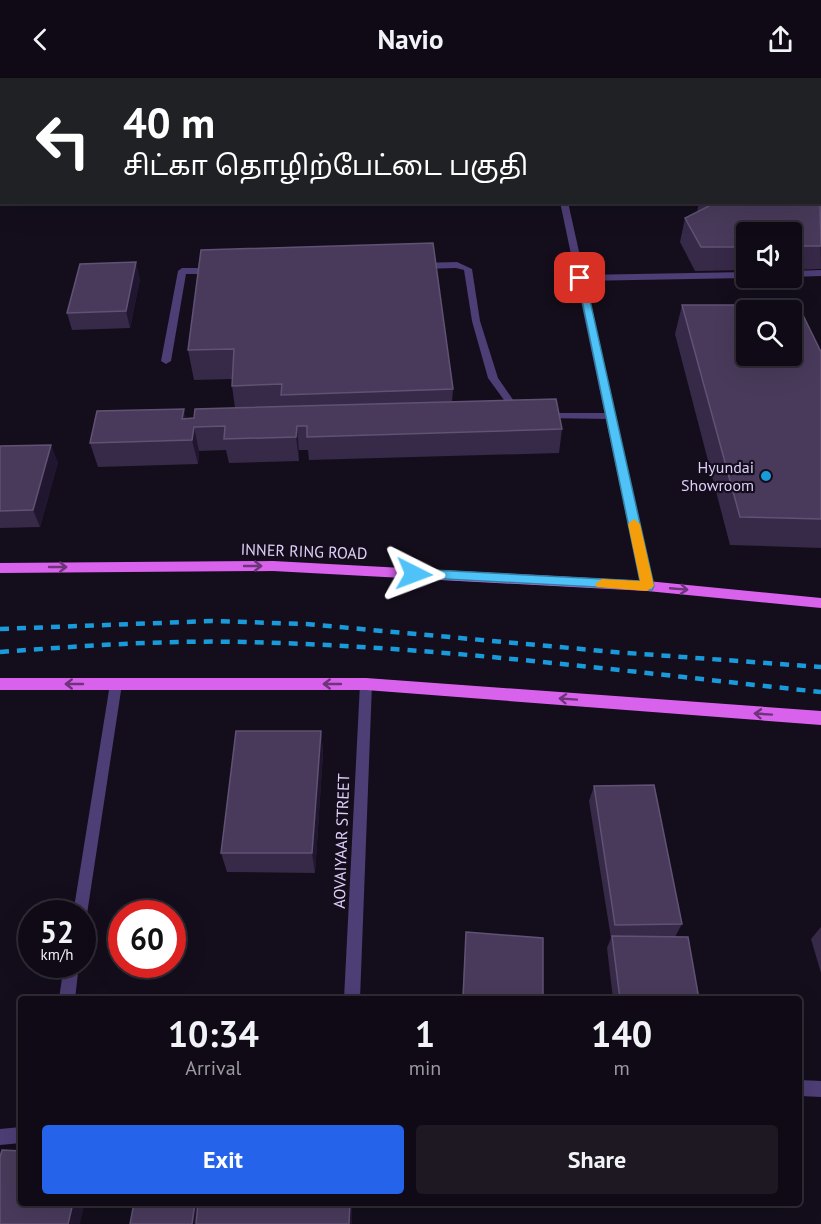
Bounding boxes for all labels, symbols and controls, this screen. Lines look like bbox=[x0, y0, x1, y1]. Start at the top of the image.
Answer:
text: Navio bbox=[378, 22, 443, 56]
icon: back bbox=[24, 23, 57, 56]
icon: share bbox=[764, 23, 797, 56]
text: 40 m bbox=[123, 95, 215, 150]
icon: left bbox=[24, 102, 102, 180]
text: சிட்கா தொழிற்பேட்டை பகுதி bbox=[123, 148, 528, 182]
map controls bbox=[736, 222, 802, 366]
button: sound bbox=[736, 222, 802, 288]
pin bbox=[554, 252, 605, 303]
icon: arrive bbox=[563, 261, 596, 294]
button: search bbox=[736, 300, 802, 366]
place label: Hyundai Showroom bbox=[681, 457, 754, 495]
marker: Hyundai Showroom bbox=[759, 469, 773, 483]
street label: INNER RING ROAD bbox=[240, 539, 368, 563]
position arrow bbox=[382, 542, 446, 606]
one-way arrow bbox=[243, 560, 263, 572]
one-way arrow bbox=[48, 561, 68, 573]
one-way arrow bbox=[668, 584, 688, 595]
one-way arrow bbox=[64, 678, 84, 690]
one-way arrow bbox=[322, 678, 342, 690]
one-way arrow bbox=[559, 693, 579, 704]
one-way arrow bbox=[753, 708, 773, 719]
street label: AOVAIYAAR STREET bbox=[329, 773, 353, 909]
speed limit sign: 60 bbox=[108, 900, 186, 978]
text: 52 bbox=[40, 912, 74, 951]
text: km/h bbox=[41, 945, 73, 964]
text: 10:34 bbox=[168, 1010, 259, 1057]
text: 1 bbox=[415, 1010, 435, 1057]
text: 140 bbox=[591, 1010, 652, 1057]
text: Arrival bbox=[185, 1055, 241, 1081]
text: min bbox=[409, 1055, 441, 1081]
text: m bbox=[614, 1055, 630, 1081]
button: Exit bbox=[42, 1125, 404, 1194]
button: Share bbox=[416, 1125, 778, 1194]

